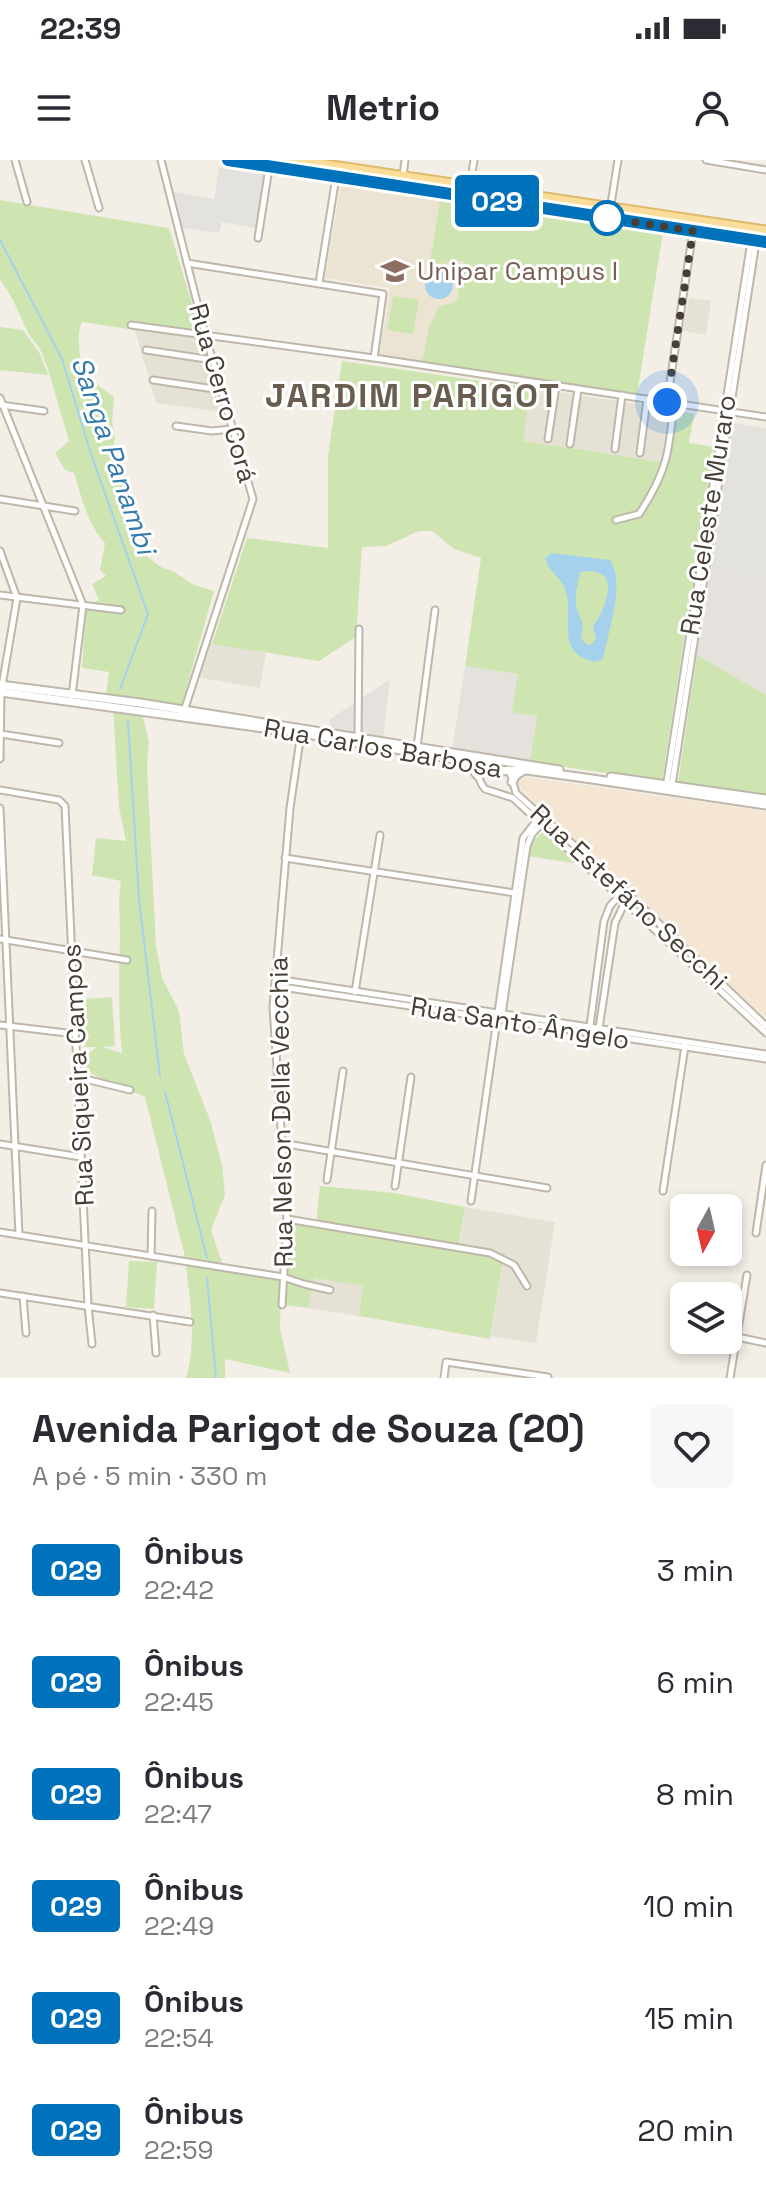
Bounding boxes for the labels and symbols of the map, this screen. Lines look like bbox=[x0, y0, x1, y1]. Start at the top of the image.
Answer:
line badge: 029 bbox=[451, 175, 543, 227]
unlabelled marker bbox=[590, 201, 624, 235]
place label: Unipar Campus I bbox=[417, 254, 618, 288]
school or university icon: Unipar Campus I bbox=[380, 256, 410, 286]
street label: Rua Cerro Corá bbox=[181, 299, 265, 487]
water label: Sanga Panambi bbox=[63, 351, 166, 561]
district label: JARDIM PARIGOT bbox=[265, 374, 561, 417]
your location bbox=[647, 382, 687, 422]
street label: Rua Celeste Muraro bbox=[672, 392, 744, 638]
street label: Rua Carlos Barbosa bbox=[261, 710, 505, 786]
street label: Rua Estefáno Secchi bbox=[523, 797, 735, 997]
street label: Rua Siqueira Campos bbox=[54, 943, 102, 1207]
street label: Rua Nelson Della Vecchia bbox=[261, 956, 301, 1268]
street label: Rua Santo Ângelo bbox=[408, 989, 632, 1057]
north arrow bbox=[670, 1194, 742, 1266]

